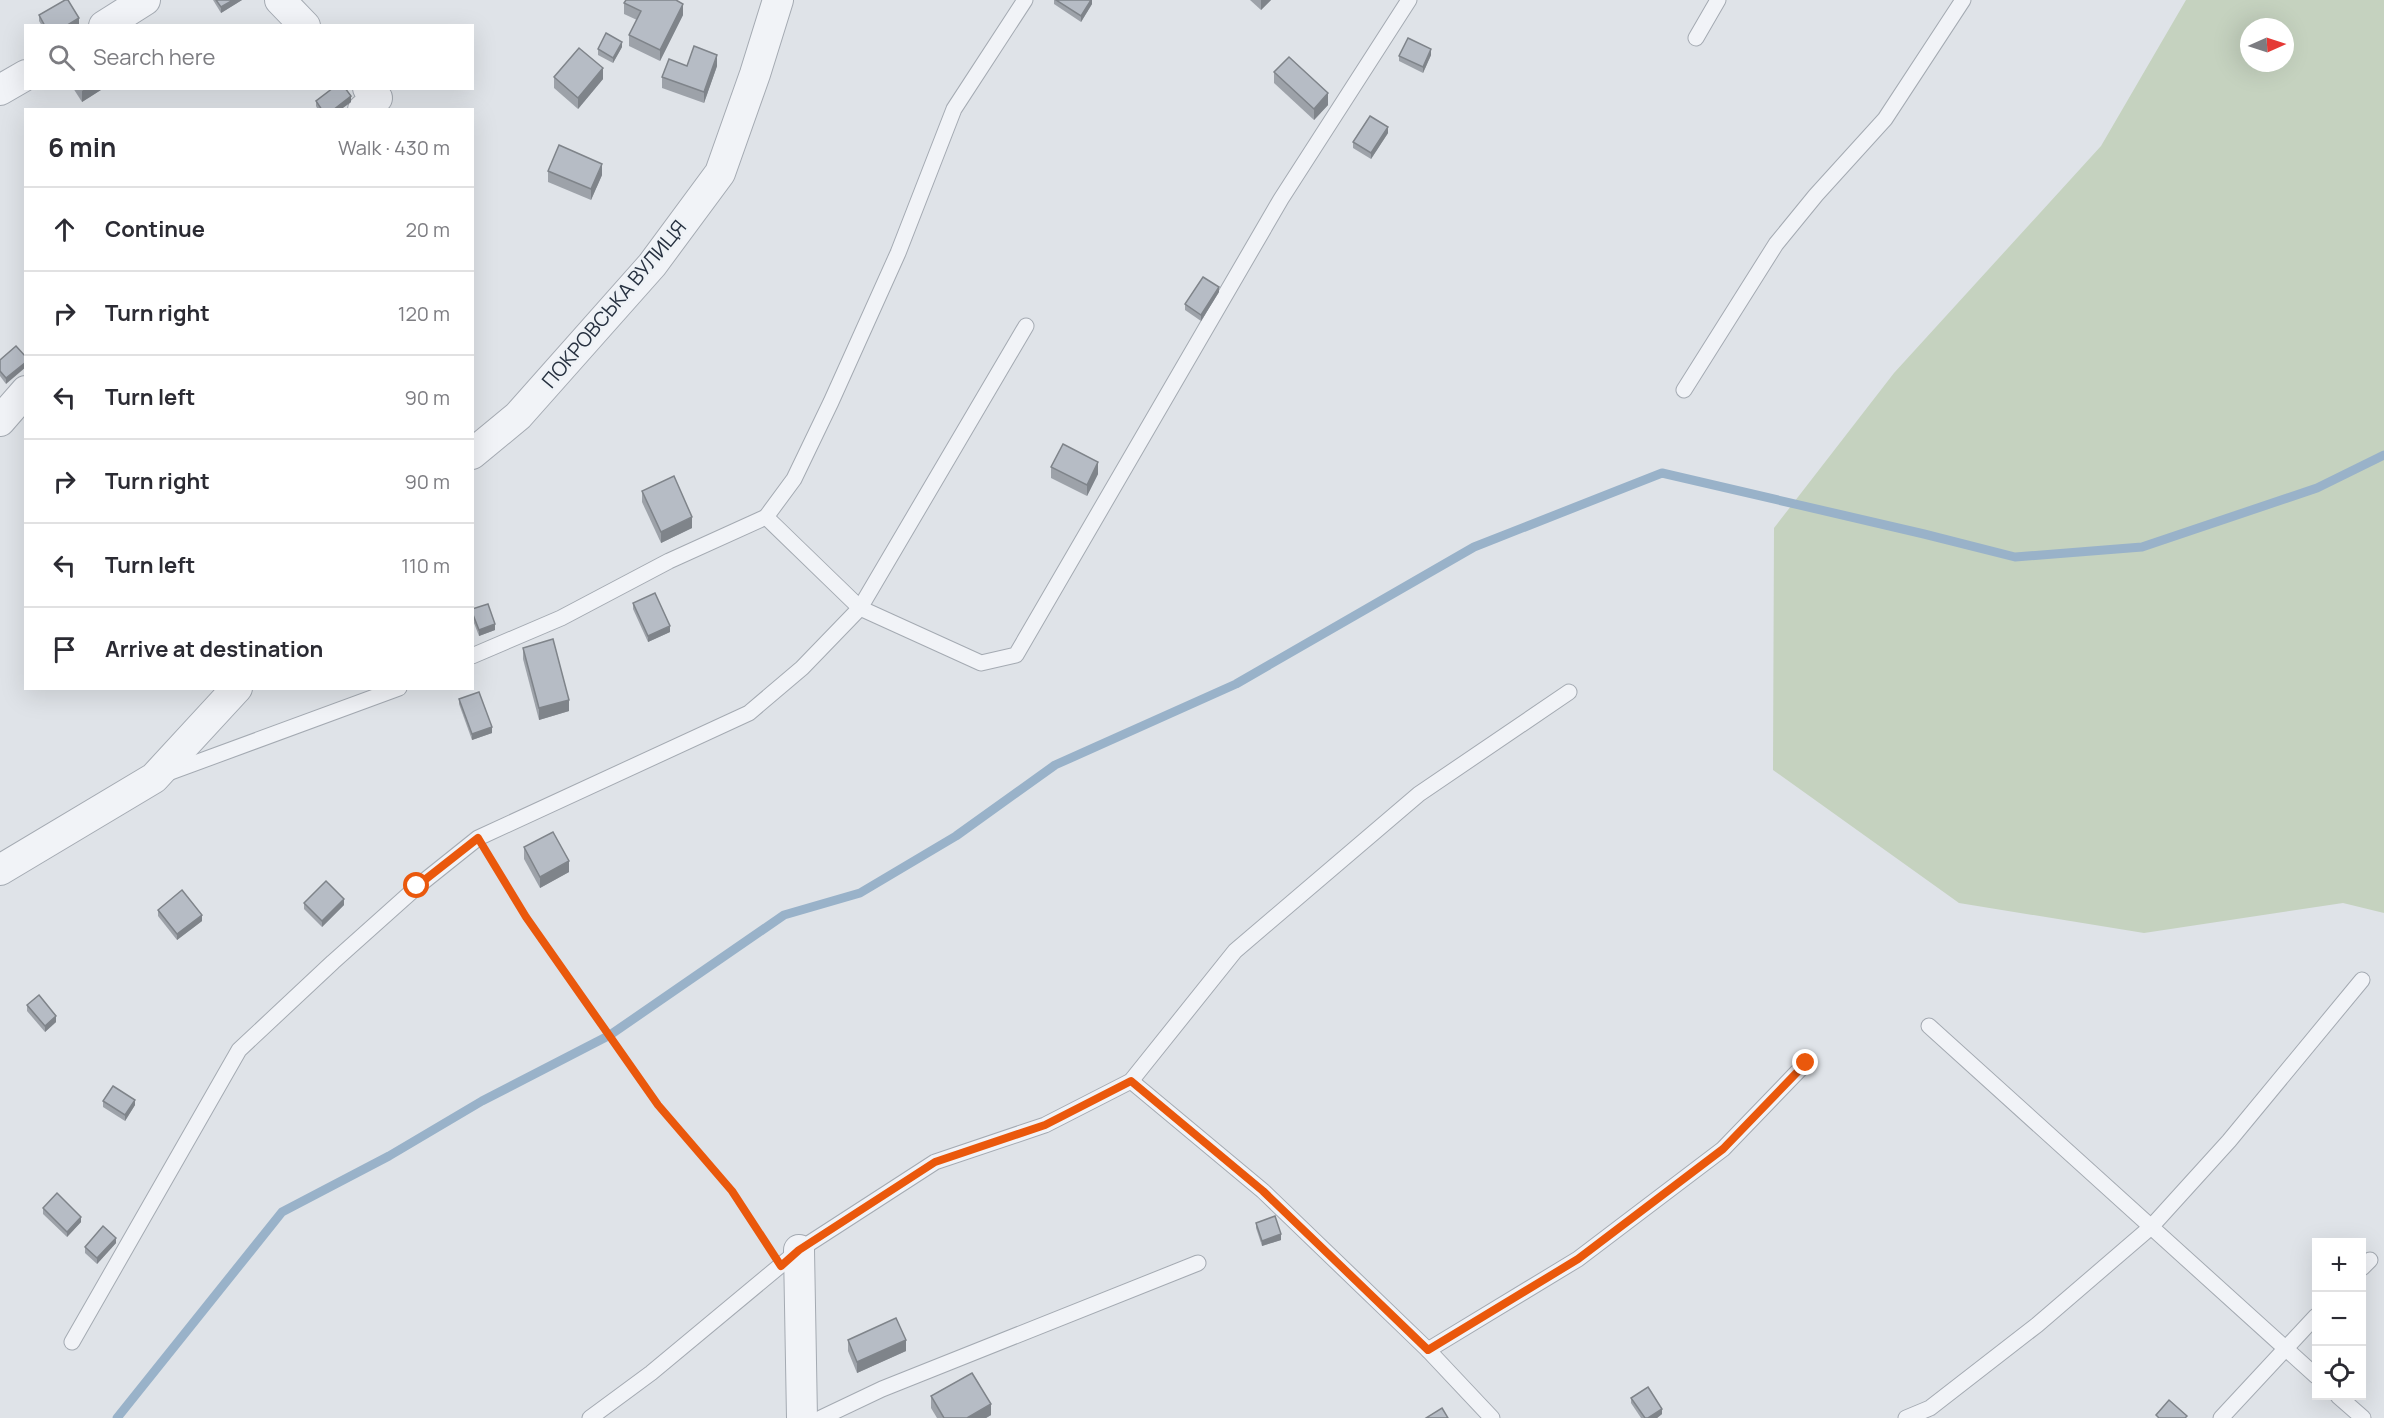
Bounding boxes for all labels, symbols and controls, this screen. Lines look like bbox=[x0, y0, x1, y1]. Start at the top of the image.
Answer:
north arrow bbox=[2240, 18, 2294, 72]
search box bbox=[24, 24, 474, 90]
icon: search bbox=[45, 41, 78, 74]
text: Search here bbox=[93, 42, 215, 72]
text: 6 min bbox=[48, 129, 116, 165]
text: Walk · 430 m bbox=[338, 134, 450, 161]
icon: ahead bbox=[48, 213, 81, 246]
text: Continue bbox=[105, 214, 205, 244]
street label: ПОКРОВСЬКА ВУЛИЦЯ bbox=[535, 214, 692, 393]
text: 20 m bbox=[405, 216, 450, 243]
icon: right bbox=[48, 297, 81, 330]
text: Turn right bbox=[105, 298, 210, 328]
text: 120 m bbox=[398, 300, 450, 327]
icon: left bbox=[48, 381, 81, 414]
text: Turn left bbox=[105, 382, 195, 412]
text: 90 m bbox=[404, 384, 450, 411]
icon: right bbox=[48, 465, 81, 498]
text: Turn right bbox=[105, 466, 210, 496]
text: 90 m bbox=[404, 468, 450, 495]
icon: left bbox=[48, 549, 81, 582]
text: Turn left bbox=[105, 550, 195, 580]
text: 110 m bbox=[401, 552, 450, 579]
icon: arrive bbox=[48, 633, 81, 666]
text: Arrive at destination bbox=[105, 634, 323, 664]
route start bbox=[403, 872, 429, 898]
route end bbox=[1792, 1049, 1818, 1075]
map controls bbox=[2312, 1238, 2366, 1400]
button: + bbox=[2312, 1238, 2366, 1292]
button: − bbox=[2312, 1292, 2366, 1346]
button: locate bbox=[2312, 1346, 2366, 1400]

